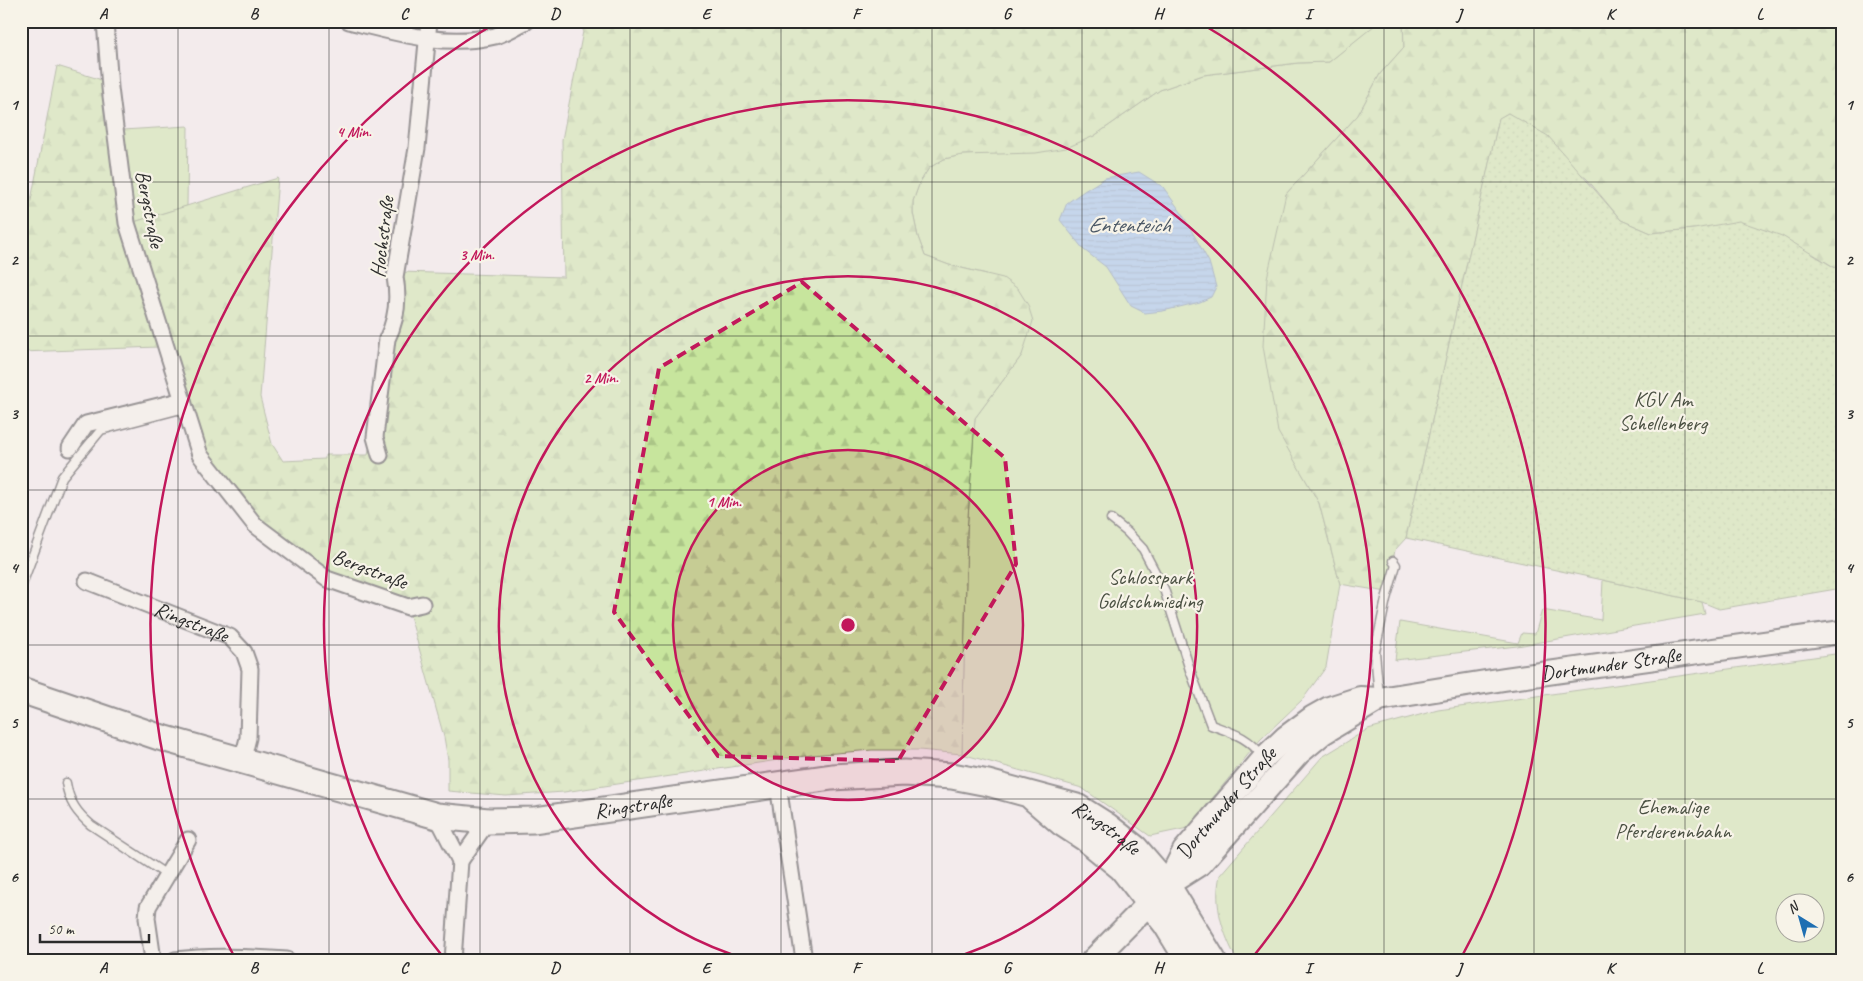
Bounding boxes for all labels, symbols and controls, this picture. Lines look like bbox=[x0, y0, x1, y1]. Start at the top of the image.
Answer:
text: A bbox=[99, 4, 109, 24]
text: B bbox=[250, 4, 260, 24]
text: C bbox=[400, 4, 410, 24]
text: D bbox=[550, 4, 561, 24]
text: E bbox=[702, 4, 713, 24]
text: F bbox=[852, 4, 863, 24]
text: G bbox=[1003, 4, 1013, 24]
text: H bbox=[1153, 4, 1165, 24]
text: I bbox=[1305, 4, 1315, 24]
text: J bbox=[1455, 4, 1464, 24]
text: K bbox=[1606, 4, 1618, 24]
text: L bbox=[1757, 4, 1765, 24]
text: 1 bbox=[10, 95, 19, 115]
text: 1 bbox=[1845, 95, 1854, 115]
text: 4 Min. bbox=[337, 123, 372, 142]
street label: Bergstraße bbox=[130, 168, 171, 252]
street label: Hochstraße bbox=[364, 193, 400, 279]
water label: Ententeich bbox=[1088, 211, 1172, 239]
text: 3 Min. bbox=[460, 246, 495, 265]
text: 2 bbox=[10, 250, 19, 270]
text: 2 bbox=[1845, 250, 1854, 270]
text: 2 Min. bbox=[584, 369, 619, 388]
park label: KGV Am Schellenberg bbox=[1619, 386, 1709, 436]
text: 3 bbox=[10, 404, 19, 424]
text: 3 bbox=[1845, 404, 1854, 424]
text: 1 Min. bbox=[707, 493, 742, 512]
street label: Bergstraße bbox=[329, 543, 413, 596]
text: 4 bbox=[10, 558, 19, 578]
text: 4 bbox=[1845, 558, 1854, 578]
park label: Schlosspark Goldschmieding bbox=[1097, 564, 1204, 614]
street label: Ringstraße bbox=[150, 596, 234, 649]
centre of rings bbox=[839, 616, 857, 634]
street label: Dortmunder Straße bbox=[1539, 641, 1684, 687]
text: 5 bbox=[11, 713, 20, 733]
text: 5 bbox=[1846, 713, 1855, 733]
street label: Dortmunder Straße bbox=[1170, 739, 1283, 862]
street label: Ringstraße bbox=[593, 787, 675, 824]
street label: Ringstraße bbox=[1068, 794, 1147, 862]
park label: Ehemalige Pferderennbahn bbox=[1615, 794, 1732, 844]
text: 6 bbox=[10, 867, 19, 887]
text: 6 bbox=[1845, 867, 1854, 887]
north arrow bbox=[1776, 894, 1826, 944]
text: N bbox=[1784, 897, 1803, 917]
scale bar bbox=[40, 911, 149, 943]
text: 50 m bbox=[48, 920, 75, 939]
text: A bbox=[99, 958, 109, 978]
text: B bbox=[250, 958, 260, 978]
text: C bbox=[400, 958, 410, 978]
text: D bbox=[550, 958, 561, 978]
text: E bbox=[702, 958, 713, 978]
text: F bbox=[852, 958, 863, 978]
text: G bbox=[1003, 958, 1013, 978]
text: H bbox=[1153, 958, 1165, 978]
text: I bbox=[1305, 958, 1315, 978]
text: J bbox=[1455, 958, 1464, 978]
text: K bbox=[1606, 958, 1618, 978]
text: L bbox=[1757, 958, 1765, 978]

